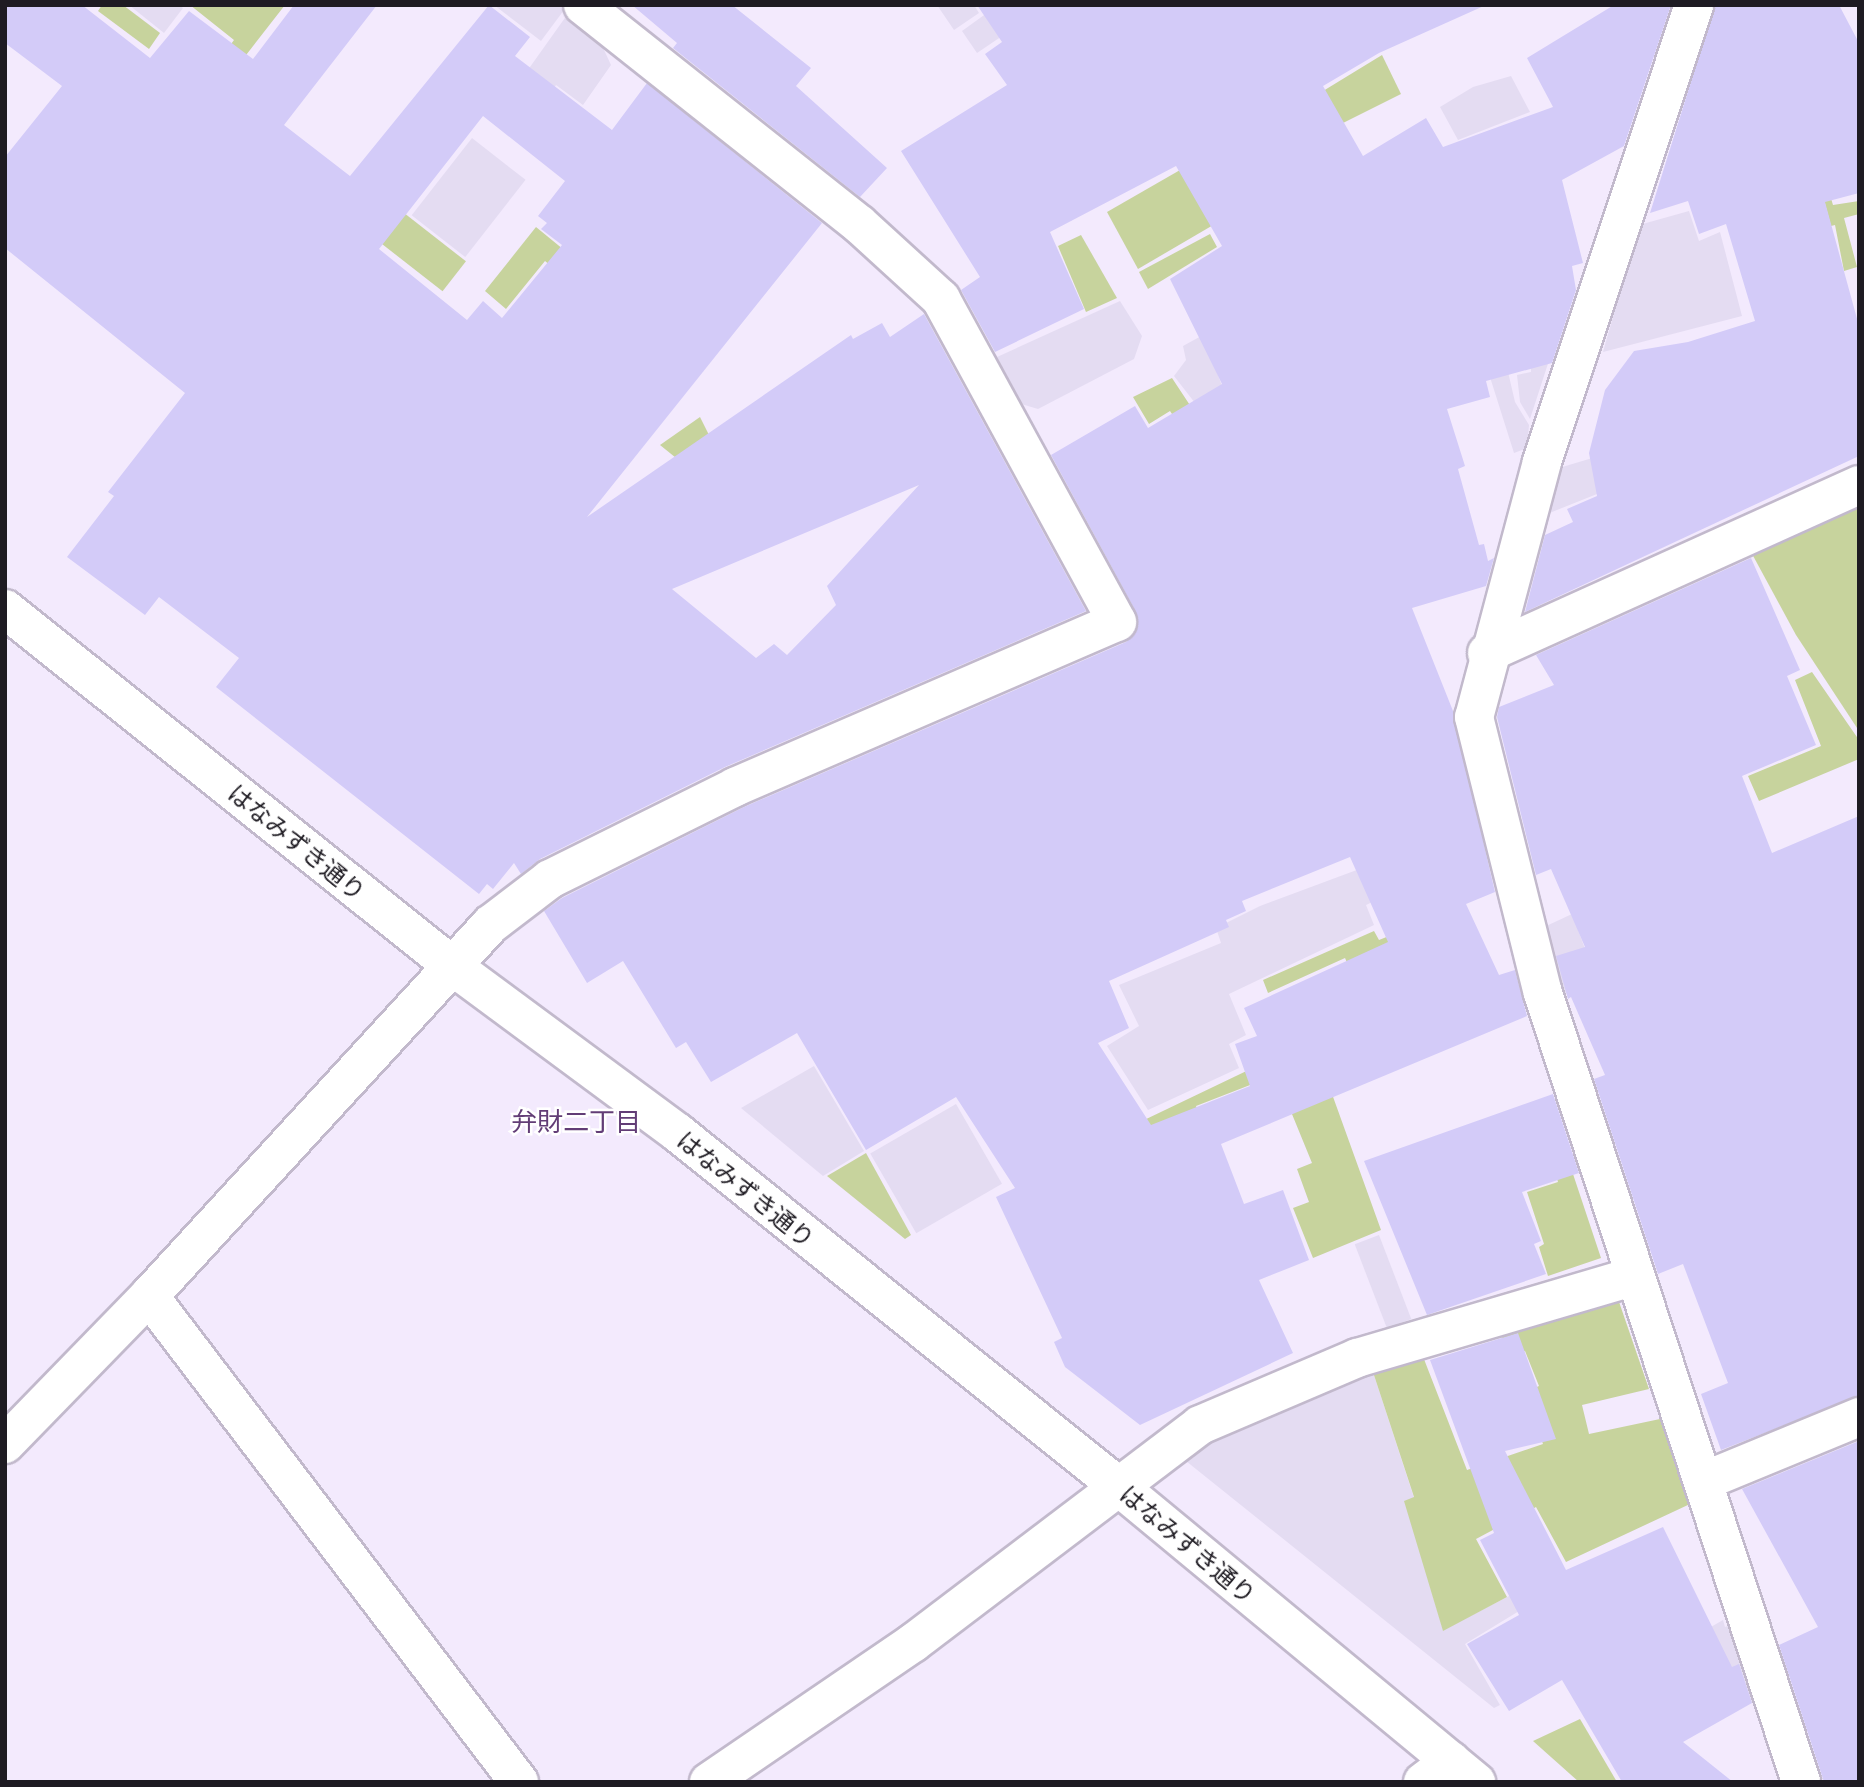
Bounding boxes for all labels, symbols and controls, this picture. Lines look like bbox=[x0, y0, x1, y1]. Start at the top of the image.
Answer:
street label: はなみずき通り bbox=[223, 778, 371, 906]
district label: 弁財二丁目 bbox=[511, 1105, 641, 1137]
street label: はなみずき通り bbox=[672, 1125, 820, 1253]
street label: はなみずき通り bbox=[1114, 1479, 1262, 1609]

